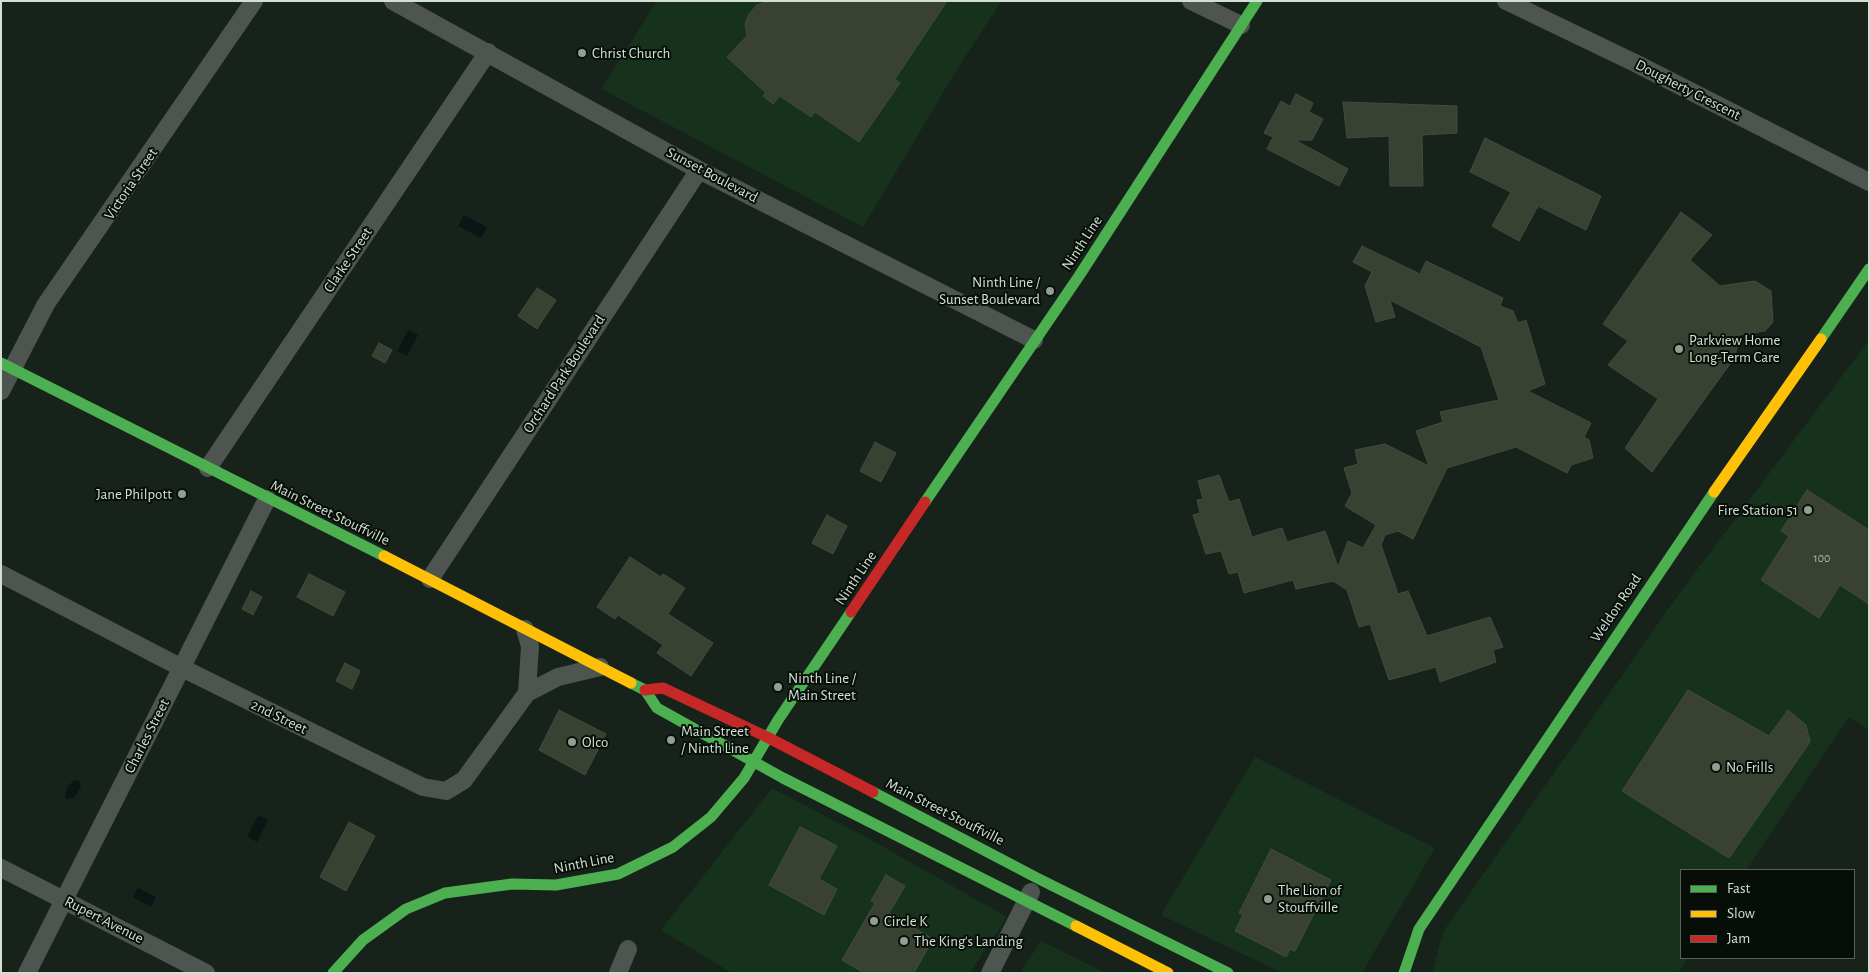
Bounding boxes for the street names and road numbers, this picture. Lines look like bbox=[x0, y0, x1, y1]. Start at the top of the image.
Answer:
street label: Dougherty Crescent bbox=[1633, 56, 1743, 124]
street label: Sunset Boulevard bbox=[663, 143, 761, 207]
street label: Victoria Street bbox=[100, 145, 162, 223]
street label: Ninth Line bbox=[1058, 212, 1106, 274]
street label: Clarke Street bbox=[320, 224, 376, 296]
street label: Orchard Park Boulevard bbox=[519, 312, 609, 436]
street label: Main Street Stouffville bbox=[267, 476, 393, 550]
street label: Ninth Line bbox=[831, 548, 881, 608]
street label: Weldon Road bbox=[1587, 570, 1645, 646]
street label: Charles Street bbox=[121, 696, 173, 776]
street label: 2nd Street bbox=[248, 696, 310, 738]
street label: Main Street Stouffville bbox=[883, 774, 1007, 850]
street label: Ninth Line bbox=[552, 848, 616, 878]
street label: Rupert Avenue bbox=[62, 892, 146, 948]

